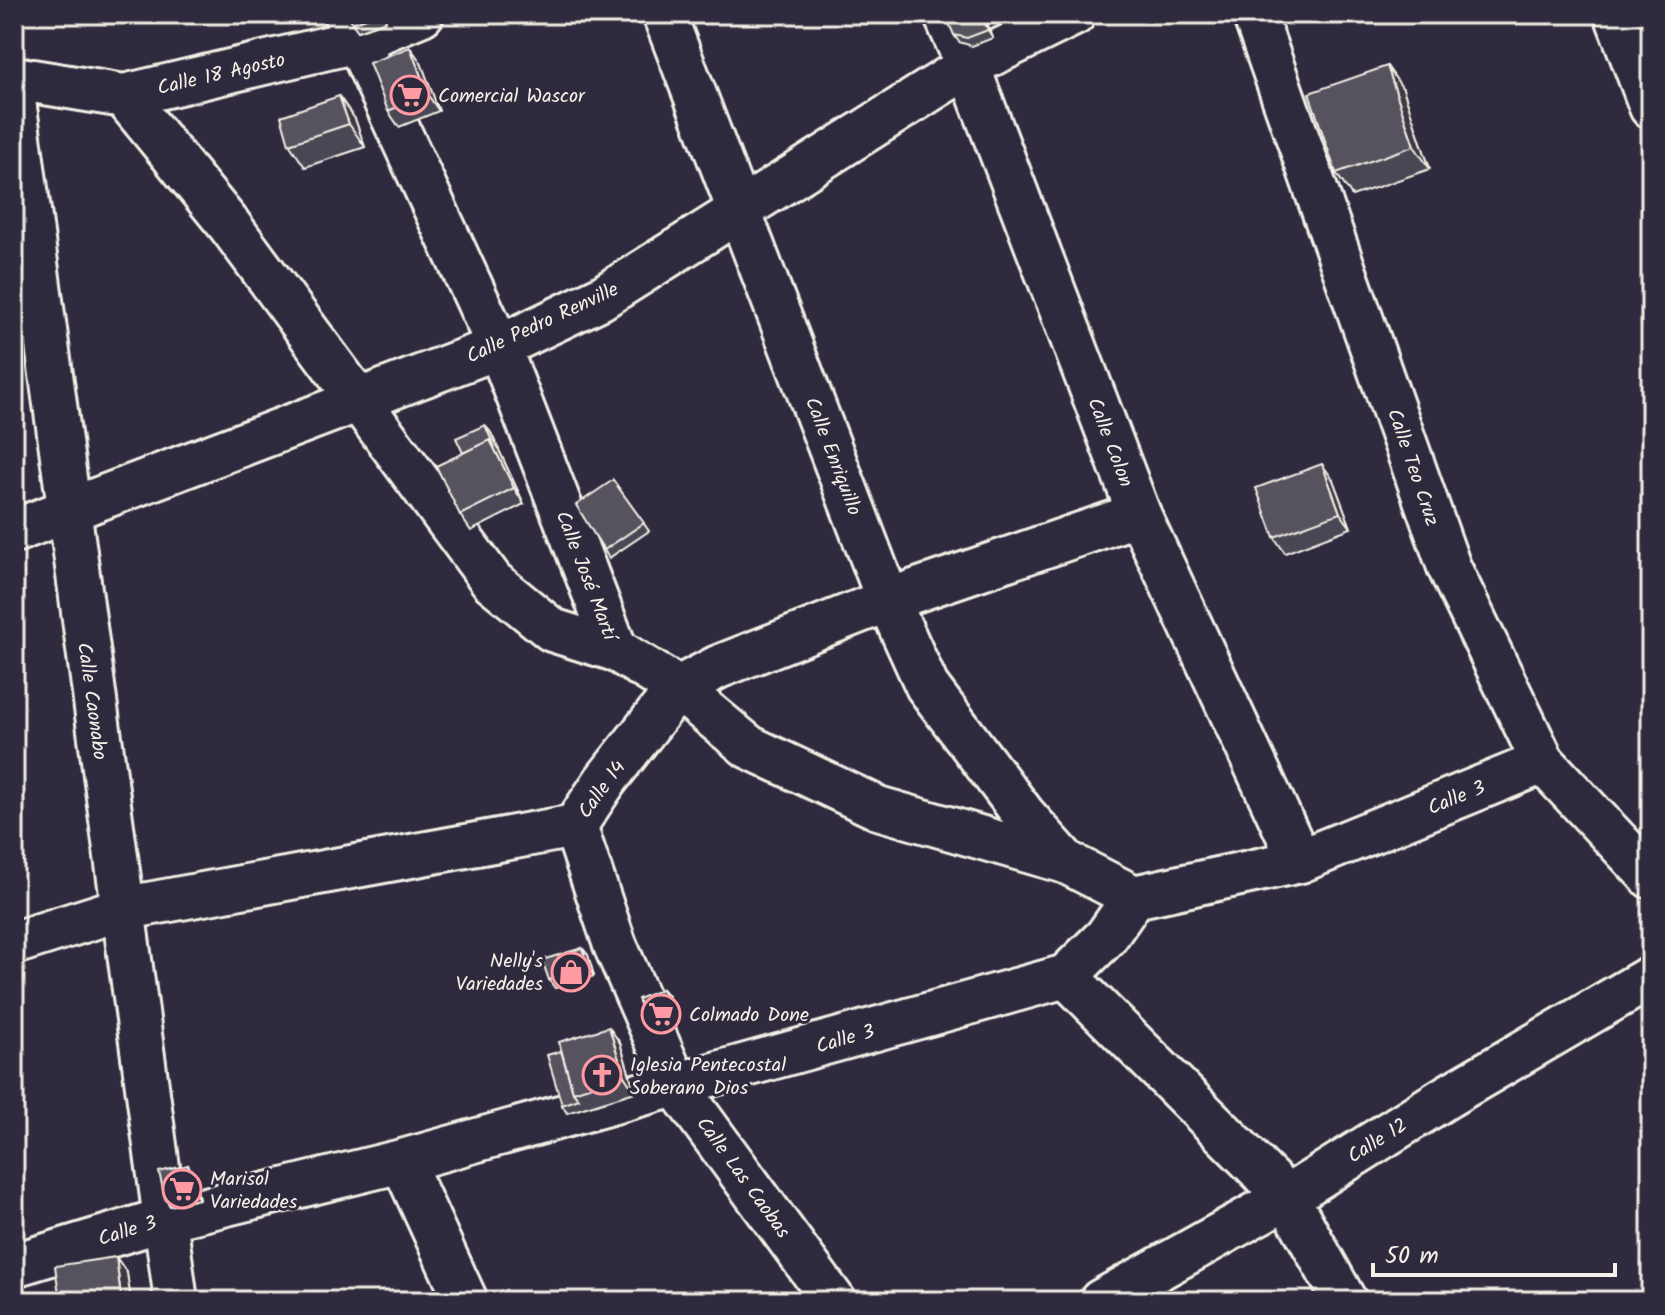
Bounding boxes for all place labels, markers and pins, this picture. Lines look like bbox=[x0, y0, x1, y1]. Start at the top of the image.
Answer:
supermarket icon: Comercial Wascor bbox=[389, 74, 431, 116]
place label: Comercial Wascor bbox=[438, 81, 586, 113]
place label: Nelly's Variedades bbox=[456, 946, 543, 1001]
shop icon: Nelly's Variedades bbox=[550, 951, 592, 993]
supermarket icon: Colmado Done bbox=[640, 993, 682, 1035]
place label: Colmado Done bbox=[689, 1000, 809, 1032]
place label: Iglesia Pentecostal Soberano Dios bbox=[630, 1050, 786, 1105]
church icon: Iglesia Pentecostal Soberano Dios bbox=[581, 1054, 623, 1096]
place label: Marisol Variedades bbox=[210, 1164, 298, 1219]
supermarket icon: Marisol Variedades bbox=[161, 1168, 203, 1210]

